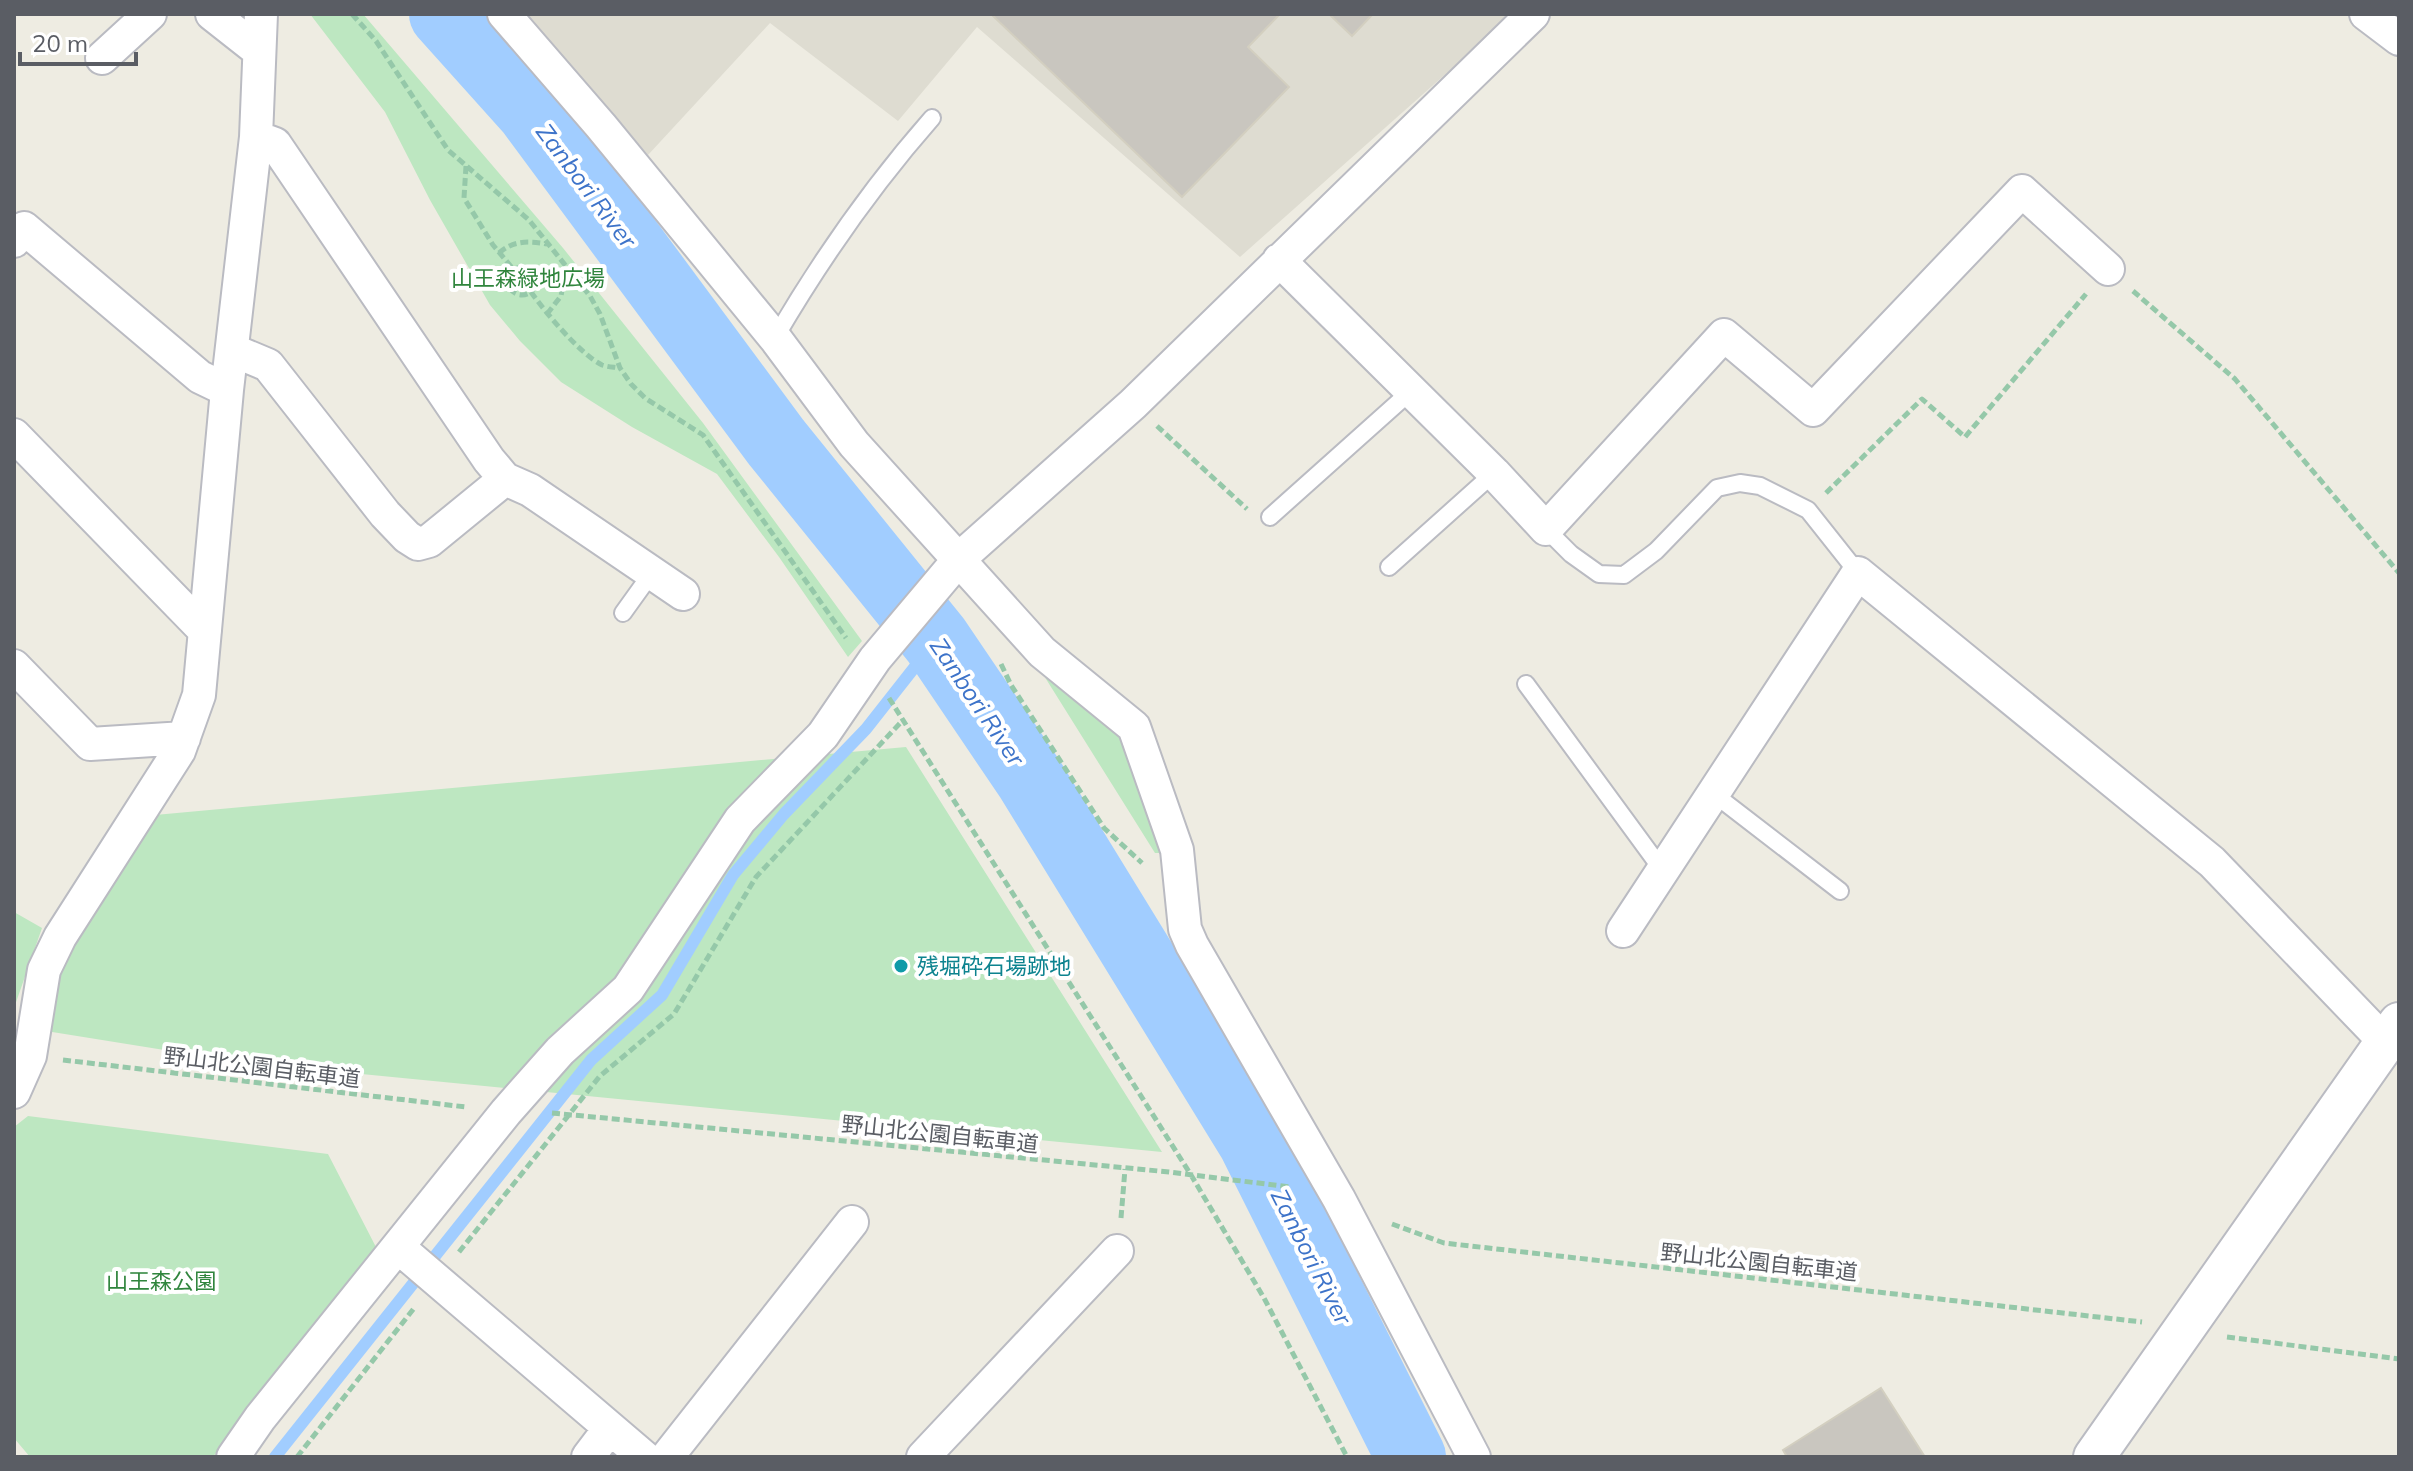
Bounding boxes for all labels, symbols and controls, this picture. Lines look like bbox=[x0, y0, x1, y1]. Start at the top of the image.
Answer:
scale bar bbox=[20, 16, 136, 66]
text: 20 m bbox=[32, 28, 88, 58]
water label: Zanbori River bbox=[530, 117, 644, 255]
park label: 山王森緑地広場 bbox=[451, 264, 605, 292]
water label: Zanbori River bbox=[924, 632, 1032, 772]
place label: 残堀砕石場跡地 bbox=[917, 952, 1071, 980]
marker: 残堀砕石場跡地 bbox=[892, 957, 910, 975]
street label: 野山北公園自転車道 bbox=[162, 1041, 362, 1093]
street label: 野山北公園自転車道 bbox=[840, 1110, 1040, 1158]
water label: Zanbori River bbox=[1265, 1184, 1359, 1330]
street label: 野山北公園自転車道 bbox=[1659, 1238, 1859, 1286]
park label: 山王森公園 bbox=[106, 1267, 216, 1295]

